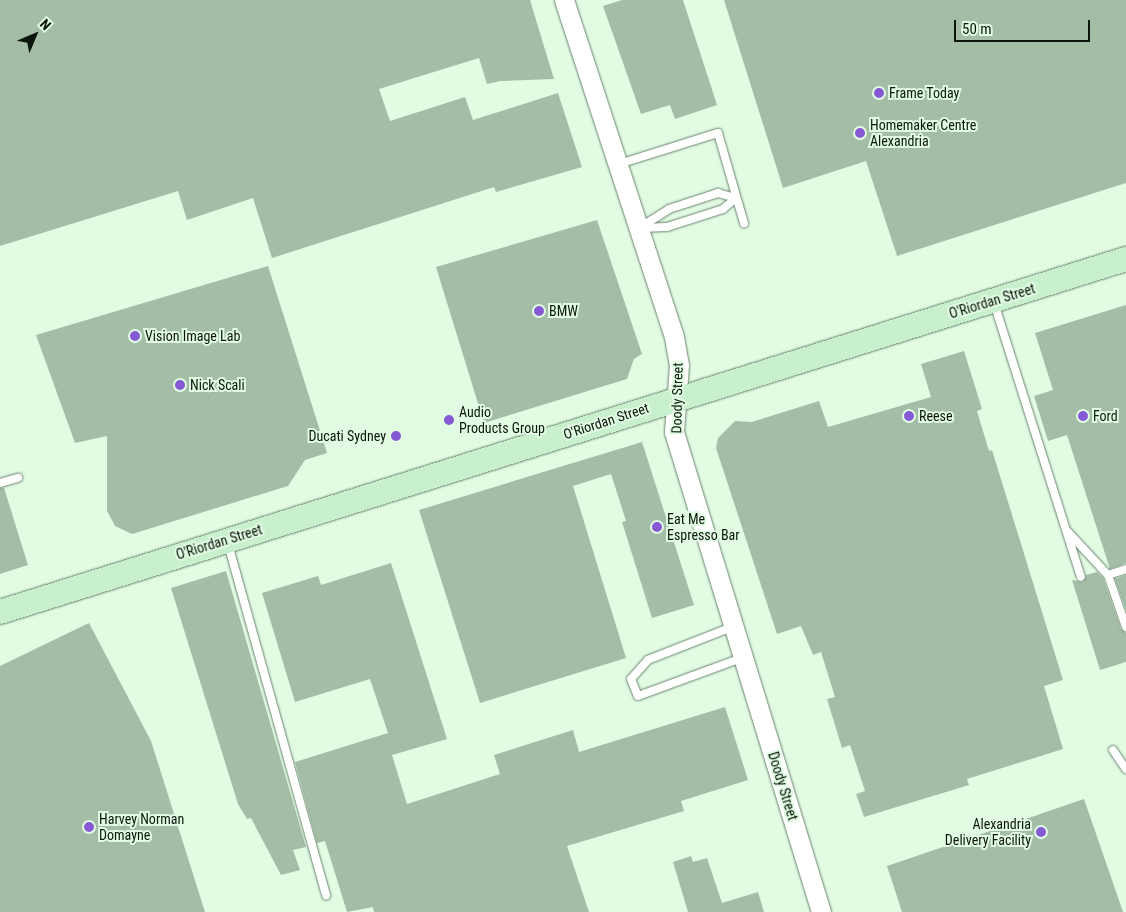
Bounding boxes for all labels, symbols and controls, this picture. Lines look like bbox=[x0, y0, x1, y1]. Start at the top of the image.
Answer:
north arrow bbox=[10, 10, 60, 60]
scale bar bbox=[956, 10, 1092, 42]
text: N bbox=[37, 16, 54, 33]
text: 50 m bbox=[962, 20, 992, 38]
place label: Frame Today bbox=[889, 85, 960, 101]
marker: Frame Today bbox=[873, 87, 885, 99]
place label: Homemaker Centre Alexandria bbox=[870, 117, 976, 150]
marker: Homemaker Centre Alexandria bbox=[854, 127, 866, 139]
street label: O'Riordan Street bbox=[947, 280, 1037, 322]
place label: BMW bbox=[549, 303, 578, 319]
marker: BMW bbox=[533, 305, 545, 317]
place label: Vision Image Lab bbox=[145, 328, 240, 344]
marker: Vision Image Lab bbox=[129, 330, 141, 342]
street label: Doody Street bbox=[668, 362, 686, 434]
place label: Nick Scali bbox=[190, 377, 245, 393]
marker: Nick Scali bbox=[174, 379, 186, 391]
street label: O'Riordan Street bbox=[561, 399, 651, 443]
place label: Audio Products Group bbox=[459, 404, 545, 437]
place label: Reese bbox=[919, 408, 953, 424]
place label: Ford bbox=[1093, 408, 1118, 424]
marker: Reese bbox=[903, 410, 915, 422]
marker: Ford bbox=[1077, 410, 1089, 422]
marker: Audio Products Group bbox=[443, 414, 455, 426]
place label: Ducati Sydney bbox=[308, 428, 386, 444]
marker: Ducati Sydney bbox=[390, 430, 402, 442]
place label: Eat Me Espresso Bar bbox=[667, 511, 740, 544]
street label: O'Riordan Street bbox=[174, 521, 264, 563]
marker: Eat Me Espresso Bar bbox=[651, 521, 663, 533]
street label: Doody Street bbox=[765, 750, 801, 822]
place label: Harvey Norman Domayne bbox=[99, 811, 184, 844]
place label: Alexandria Delivery Facility bbox=[945, 816, 1031, 849]
marker: Harvey Norman Domayne bbox=[83, 821, 95, 833]
marker: Alexandria Delivery Facility bbox=[1035, 826, 1047, 838]

